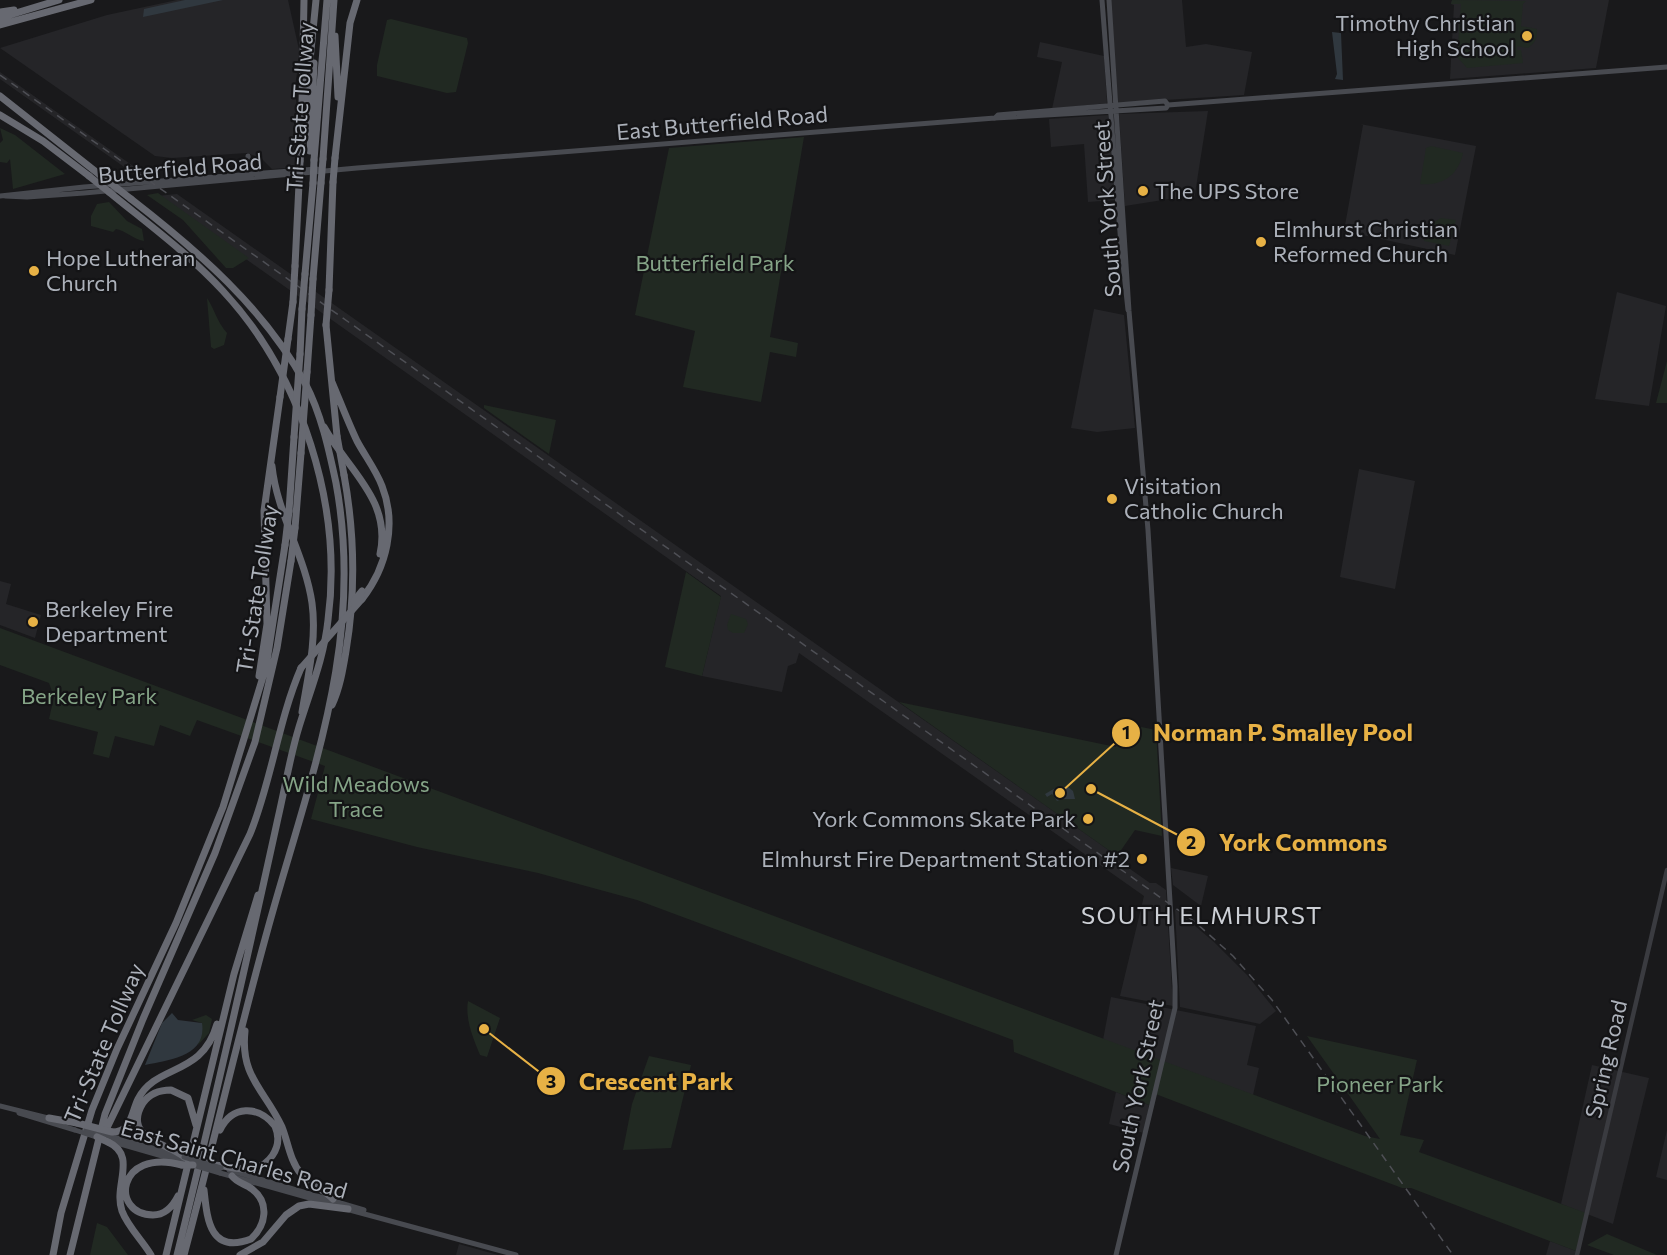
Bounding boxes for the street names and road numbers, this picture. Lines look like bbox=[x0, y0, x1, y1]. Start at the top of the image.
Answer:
street label: Tri-State Tollway bbox=[280, 21, 319, 193]
street label: East Butterfield Road bbox=[615, 100, 829, 145]
street label: South York Street bbox=[1087, 120, 1126, 298]
street label: Butterfield Road bbox=[97, 147, 263, 188]
street label: Tri-State Tollway bbox=[230, 503, 283, 675]
street label: Tri-State Tollway bbox=[58, 959, 149, 1127]
street label: South York Street bbox=[1106, 997, 1169, 1175]
street label: Spring Road bbox=[1579, 997, 1632, 1121]
street label: East Saint Charles Road bbox=[118, 1113, 351, 1204]

